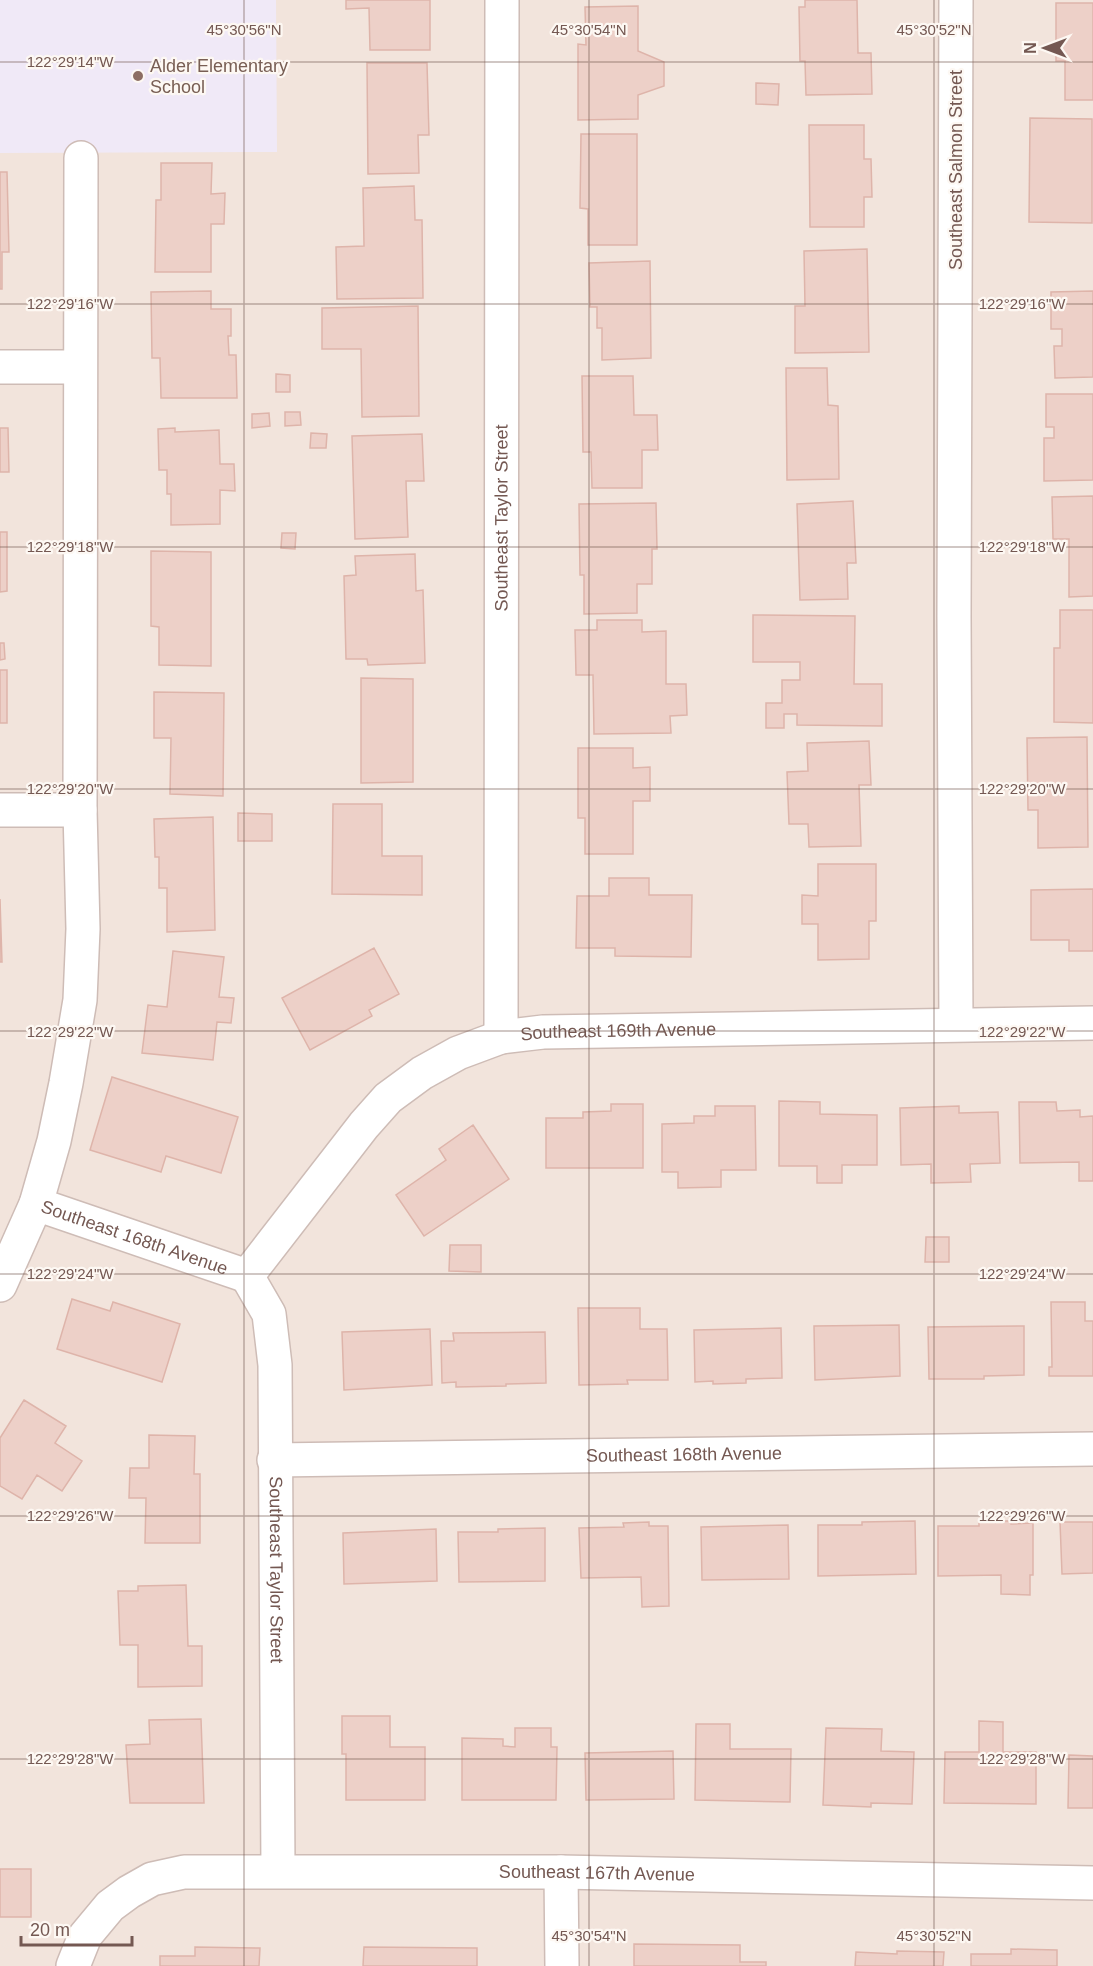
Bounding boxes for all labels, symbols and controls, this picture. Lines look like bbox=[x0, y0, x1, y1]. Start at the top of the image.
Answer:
north arrow bbox=[1015, 18, 1075, 78]
text: 45°30'56"N bbox=[206, 21, 282, 38]
text: 45°30'54"N bbox=[551, 21, 627, 38]
text: 45°30'52"N bbox=[896, 21, 972, 38]
text: N bbox=[1022, 42, 1039, 54]
text: 122°29'14"W bbox=[27, 53, 114, 70]
place label: Alder Elementary School bbox=[150, 56, 288, 97]
marker: Alder Elementary School bbox=[131, 69, 145, 83]
street label: Southeast Salmon Street bbox=[946, 70, 966, 270]
text: 122°29'16"W bbox=[27, 295, 114, 312]
text: 122°29'16"W bbox=[979, 295, 1066, 312]
street label: Southeast Taylor Street bbox=[491, 425, 512, 611]
text: 122°29'18"W bbox=[27, 538, 114, 555]
text: 122°29'18"W bbox=[979, 538, 1066, 555]
text: 122°29'20"W bbox=[27, 780, 114, 797]
text: 122°29'20"W bbox=[979, 780, 1066, 797]
street label: Southeast 169th Avenue bbox=[519, 1019, 716, 1045]
text: 122°29'22"W bbox=[27, 1023, 114, 1040]
text: 122°29'22"W bbox=[979, 1023, 1066, 1040]
street label: Southeast 168th Avenue bbox=[38, 1196, 230, 1279]
text: 122°29'24"W bbox=[27, 1265, 114, 1282]
text: 122°29'24"W bbox=[979, 1265, 1066, 1282]
street label: Southeast 168th Avenue bbox=[586, 1443, 782, 1466]
street label: Southeast Taylor Street bbox=[266, 1476, 287, 1663]
text: 122°29'26"W bbox=[27, 1507, 114, 1524]
text: 122°29'26"W bbox=[979, 1507, 1066, 1524]
text: 122°29'28"W bbox=[27, 1750, 114, 1767]
text: 122°29'28"W bbox=[979, 1750, 1066, 1767]
street label: Southeast 167th Avenue bbox=[499, 1862, 695, 1885]
scale bar bbox=[21, 1909, 132, 1947]
text: 20 m bbox=[30, 1920, 70, 1940]
text: 45°30'54"N bbox=[551, 1927, 627, 1944]
text: 45°30'52"N bbox=[896, 1927, 972, 1944]

